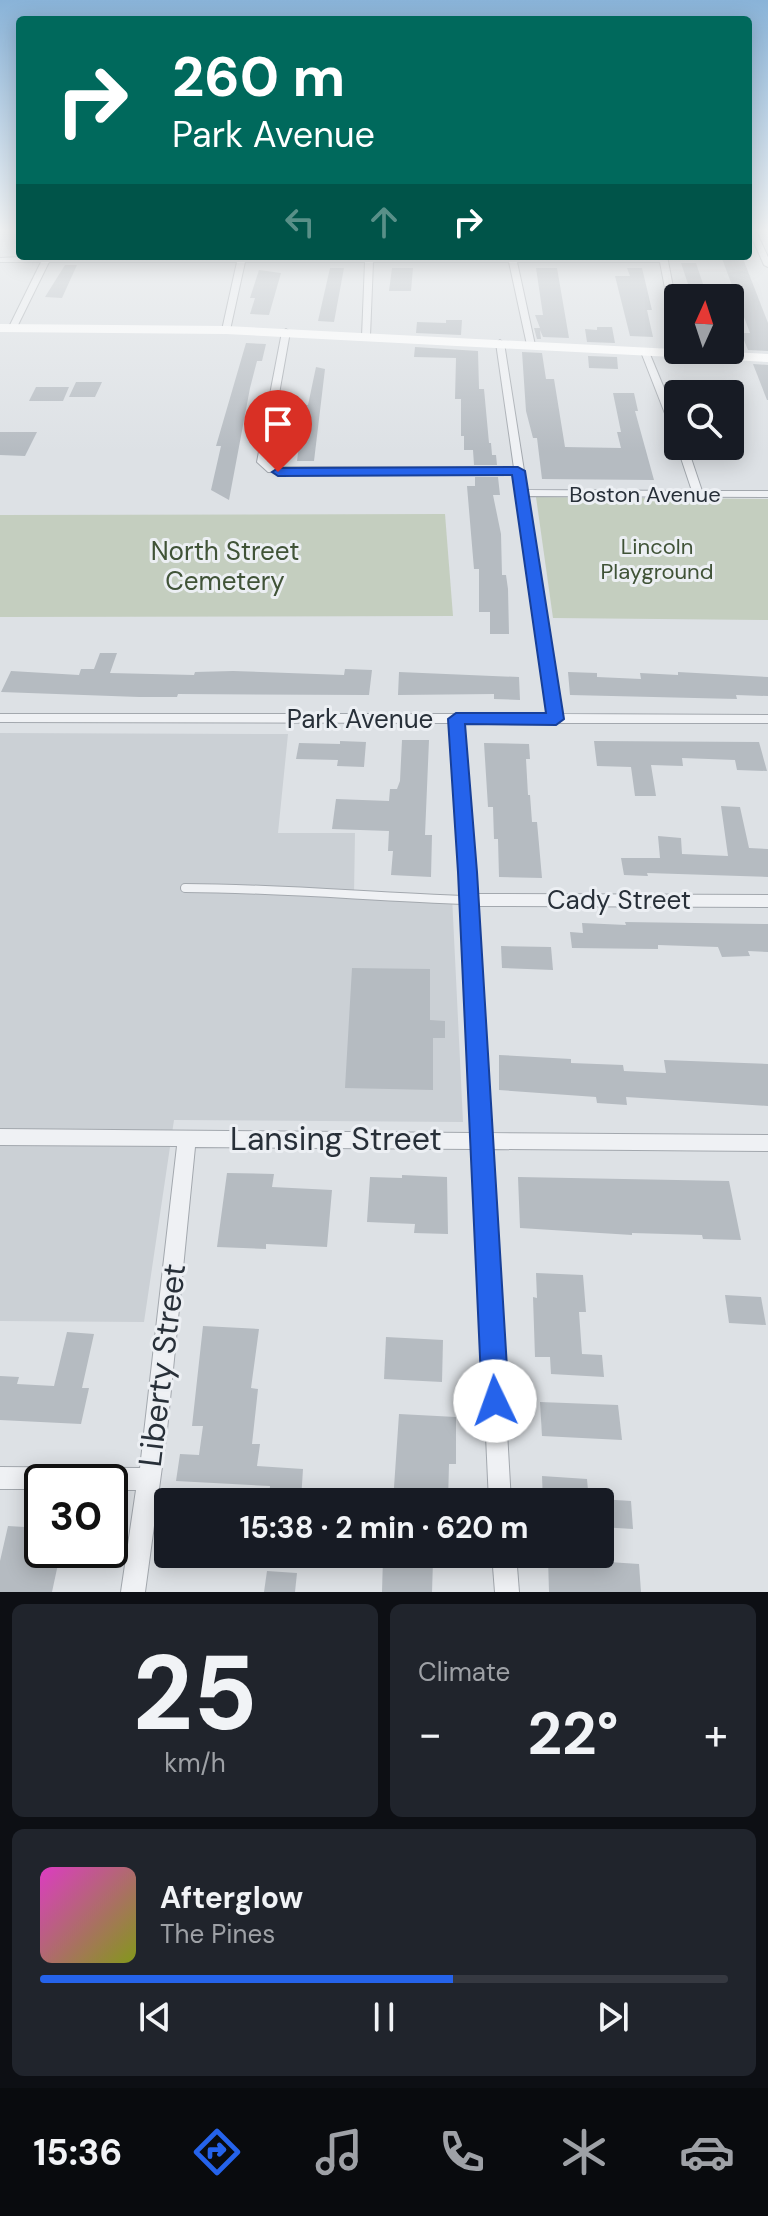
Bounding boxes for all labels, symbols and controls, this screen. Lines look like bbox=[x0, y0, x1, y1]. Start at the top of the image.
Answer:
text: 260 m bbox=[172, 40, 345, 113]
icon: right bbox=[40, 48, 144, 152]
text: Park Avenue bbox=[172, 111, 375, 158]
icon: left bbox=[278, 200, 322, 244]
icon: ahead bbox=[362, 200, 406, 244]
icon: right bbox=[446, 200, 490, 244]
north arrow bbox=[664, 284, 744, 364]
map controls bbox=[664, 284, 744, 460]
button: search bbox=[664, 380, 744, 460]
pin bbox=[244, 390, 312, 472]
icon: arrive bbox=[256, 402, 300, 446]
street label: Boston Avenue bbox=[569, 480, 721, 509]
park label: Lincoln Playground bbox=[601, 532, 713, 586]
park label: North Street Cemetery bbox=[151, 534, 299, 598]
street label: Park Avenue bbox=[287, 702, 433, 736]
street label: Cady Street bbox=[547, 883, 691, 917]
street label: Lansing Street bbox=[230, 1118, 442, 1160]
street label: Liberty Street bbox=[129, 1261, 195, 1469]
position arrow bbox=[453, 1359, 537, 1443]
speed limit sign: 30 bbox=[24, 1464, 128, 1568]
text: 15:38 · 2 min · 620 m bbox=[239, 1508, 529, 1547]
text: 25 bbox=[133, 1626, 257, 1761]
text: Climate bbox=[418, 1655, 510, 1689]
text: 22° bbox=[527, 1694, 619, 1773]
text: − bbox=[418, 1705, 442, 1763]
text: + bbox=[704, 1705, 728, 1763]
text: km/h bbox=[164, 1746, 226, 1780]
text: Afterglow bbox=[160, 1878, 303, 1917]
text: The Pines bbox=[160, 1917, 275, 1951]
icon: previous bbox=[133, 1995, 177, 2039]
icon: pause bbox=[362, 1995, 406, 2039]
icon: next bbox=[591, 1995, 635, 2039]
icon: directions bbox=[189, 2124, 245, 2180]
icon: music bbox=[311, 2124, 367, 2180]
icon: phone bbox=[434, 2124, 490, 2180]
icon: climate bbox=[556, 2124, 612, 2180]
icon: car bbox=[679, 2124, 735, 2180]
text: 15:36 bbox=[33, 2129, 122, 2176]

